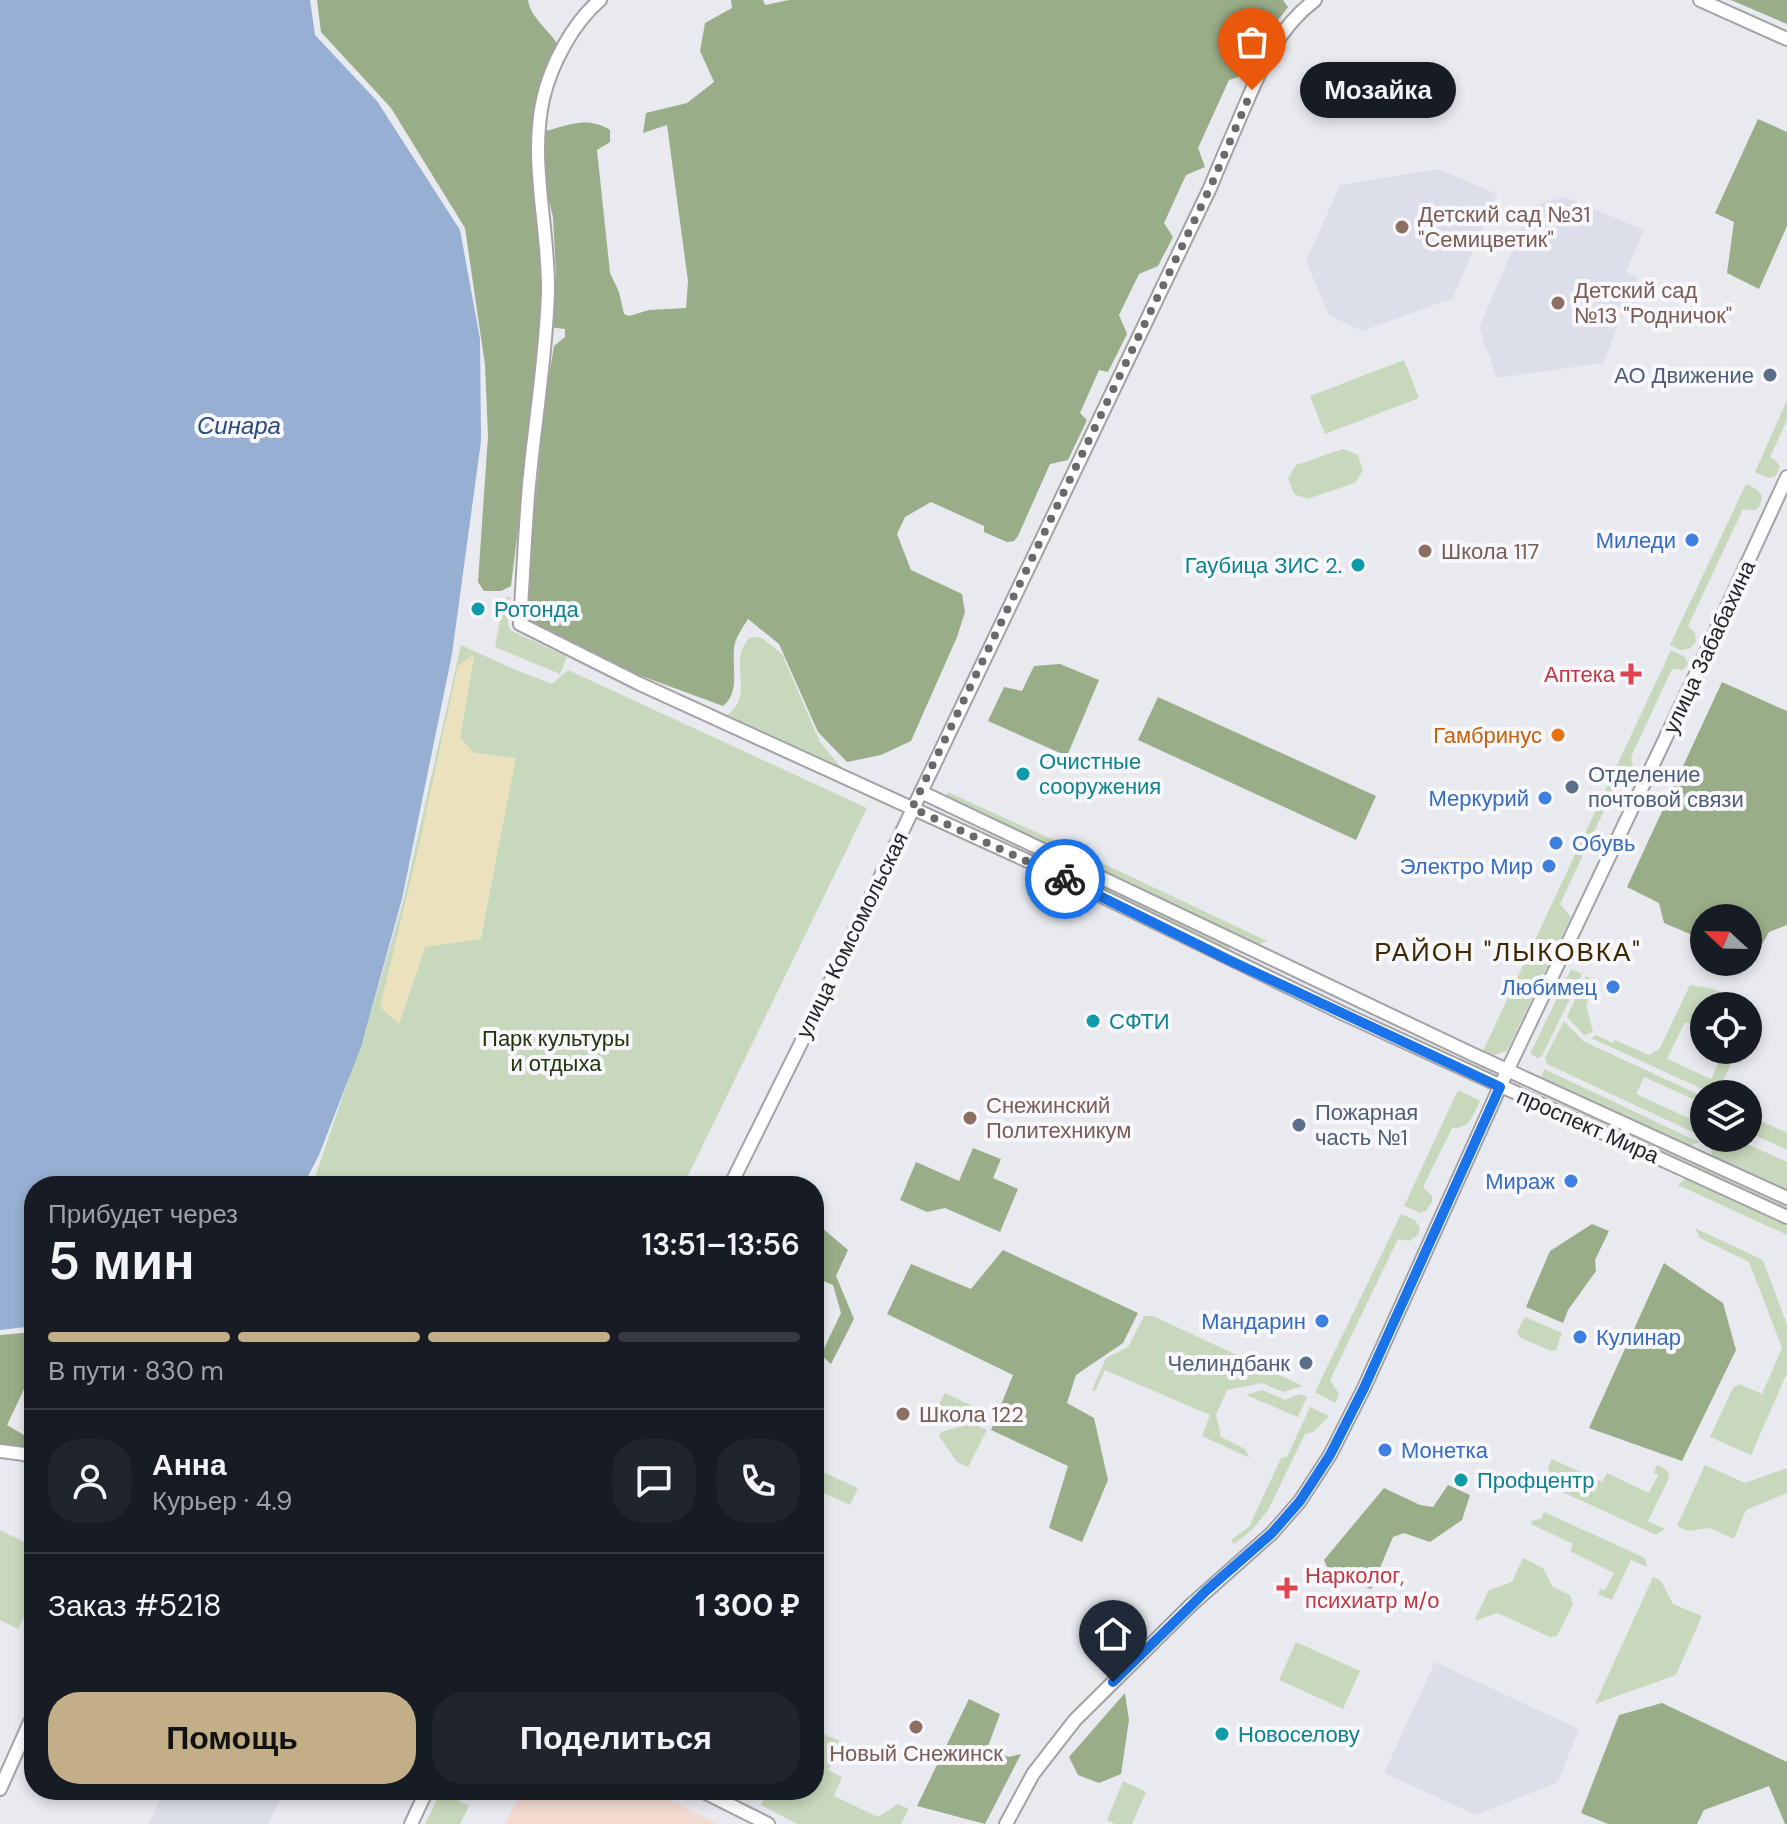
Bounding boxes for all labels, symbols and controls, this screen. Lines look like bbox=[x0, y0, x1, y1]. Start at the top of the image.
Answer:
pin bbox=[1218, 8, 1286, 90]
icon: bag bbox=[1230, 20, 1274, 64]
callout: Мозайка bbox=[1300, 62, 1456, 118]
text: Мозайка bbox=[1324, 73, 1432, 107]
place label: Детский сад №31 "Семицветик" bbox=[1418, 200, 1590, 254]
marker: Детский сад №31 "Семицветик" bbox=[1393, 218, 1411, 236]
place label: Детский сад №13 "Родничок" bbox=[1574, 276, 1732, 330]
marker: Детский сад №13 "Родничок" bbox=[1549, 294, 1567, 312]
place label: АО Движение bbox=[1614, 361, 1754, 390]
marker: АО Движение bbox=[1761, 366, 1779, 384]
water label: Синара bbox=[197, 410, 281, 441]
place label: Миледи bbox=[1596, 526, 1676, 555]
marker: Миледи bbox=[1683, 531, 1701, 549]
place label: Школа 117 bbox=[1441, 537, 1539, 566]
marker: Школа 117 bbox=[1416, 542, 1434, 560]
place label: Гаубица ЗИС 2. bbox=[1185, 551, 1342, 580]
street label: улица Забабахина bbox=[1656, 555, 1762, 738]
marker: Гаубица ЗИС 2. bbox=[1349, 556, 1367, 574]
place label: Ротонда bbox=[494, 595, 580, 624]
marker: Ротонда bbox=[469, 600, 487, 618]
place label: Аптека bbox=[1544, 660, 1616, 689]
marker: Аптека bbox=[1622, 665, 1640, 683]
place label: Гамбринус bbox=[1433, 721, 1542, 750]
marker: Гамбринус bbox=[1549, 726, 1567, 744]
place label: Очистные сооружения bbox=[1039, 747, 1161, 801]
place label: Отделение почтовой связи bbox=[1588, 760, 1744, 814]
marker: Очистные сооружения bbox=[1014, 765, 1032, 783]
marker: Отделение почтовой связи bbox=[1563, 778, 1581, 796]
place label: Меркурий bbox=[1429, 784, 1529, 813]
marker: Меркурий bbox=[1536, 789, 1554, 807]
street label: улица Комсомольская bbox=[789, 827, 915, 1043]
place label: Обувь bbox=[1572, 829, 1635, 858]
marker: Обувь bbox=[1547, 834, 1565, 852]
courier bbox=[1025, 839, 1105, 919]
place label: Электро Мир bbox=[1400, 852, 1533, 881]
icon: bike bbox=[1043, 857, 1087, 901]
marker: Электро Мир bbox=[1540, 857, 1558, 875]
north arrow bbox=[1690, 904, 1762, 976]
map controls bbox=[1690, 904, 1762, 1152]
district label: РАЙОН "ЛЫКОВКА" bbox=[1374, 935, 1642, 969]
place label: Любимец bbox=[1501, 973, 1597, 1002]
marker: Любимец bbox=[1604, 978, 1622, 996]
button: locate bbox=[1690, 992, 1762, 1064]
place label: СФТИ bbox=[1109, 1007, 1170, 1036]
marker: СФТИ bbox=[1084, 1012, 1102, 1030]
park label: Парк культуры и отдыха bbox=[482, 1024, 630, 1078]
button: layers bbox=[1690, 1080, 1762, 1152]
street label: проспект Мира bbox=[1512, 1082, 1664, 1171]
place label: Снежинский Политехникум bbox=[986, 1091, 1131, 1145]
place label: Пожарная часть №1 bbox=[1315, 1098, 1418, 1152]
marker: Снежинский Политехникум bbox=[961, 1109, 979, 1127]
marker: Пожарная часть №1 bbox=[1290, 1116, 1308, 1134]
place label: Мираж bbox=[1485, 1167, 1555, 1196]
marker: Мираж bbox=[1562, 1172, 1580, 1190]
text: Прибудет через bbox=[48, 1197, 238, 1231]
text: 13:51–13:56 bbox=[642, 1225, 800, 1264]
text: 5 мин bbox=[48, 1227, 195, 1295]
place label: Мандарин bbox=[1201, 1307, 1306, 1336]
marker: Мандарин bbox=[1313, 1312, 1331, 1330]
place label: Кулинар bbox=[1596, 1323, 1681, 1352]
marker: Кулинар bbox=[1571, 1328, 1589, 1346]
place label: Челиндбанк bbox=[1168, 1349, 1290, 1378]
text: В пути · 830 m bbox=[48, 1354, 224, 1388]
marker: Челиндбанк bbox=[1297, 1354, 1315, 1372]
place label: Школа 122 bbox=[919, 1400, 1024, 1429]
marker: Школа 122 bbox=[894, 1405, 912, 1423]
place label: Монетка bbox=[1401, 1436, 1489, 1465]
button: person bbox=[48, 1439, 132, 1523]
button: chat bbox=[612, 1439, 696, 1523]
button: phone bbox=[716, 1439, 800, 1523]
marker: Монетка bbox=[1376, 1441, 1394, 1459]
text: Анна bbox=[152, 1445, 227, 1484]
place label: Профцентр bbox=[1477, 1466, 1594, 1495]
marker: Профцентр bbox=[1452, 1471, 1470, 1489]
text: Курьер · 4.9 bbox=[152, 1484, 292, 1518]
place label: Нарколог, психиатр м/о bbox=[1305, 1561, 1439, 1615]
marker: Нарколог, психиатр м/о bbox=[1276, 1577, 1298, 1599]
text: Заказ #5218 bbox=[48, 1586, 221, 1625]
text: 1 300 ₽ bbox=[695, 1586, 800, 1625]
pin bbox=[1079, 1600, 1147, 1682]
icon: home bbox=[1091, 1612, 1135, 1656]
button: Помощь bbox=[48, 1692, 416, 1784]
button: Поделиться bbox=[432, 1692, 800, 1784]
marker: Новый Снежинск bbox=[907, 1718, 925, 1736]
place label: Новоселову bbox=[1238, 1720, 1360, 1749]
marker: Новоселову bbox=[1213, 1725, 1231, 1743]
place label: Новый Снежинск bbox=[829, 1739, 1003, 1768]

